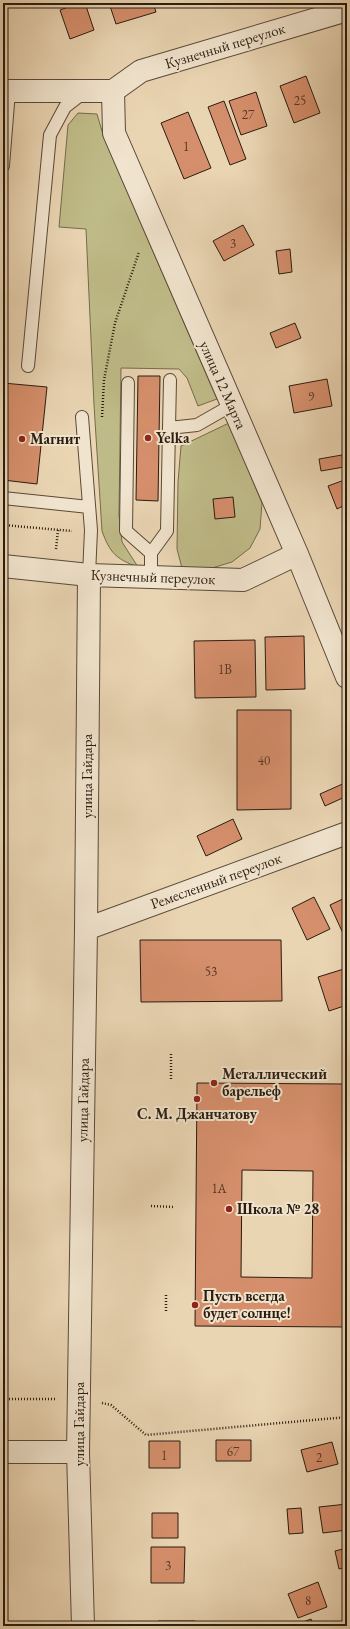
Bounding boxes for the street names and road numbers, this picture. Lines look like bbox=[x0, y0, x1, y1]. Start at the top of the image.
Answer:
street label: Кузнечный переулок bbox=[162, 18, 287, 73]
street label: улица 12 Марта bbox=[196, 338, 251, 432]
street label: Кузнечный переулок bbox=[90, 565, 216, 588]
street label: улица Гайдара bbox=[77, 734, 96, 818]
street label: Ремесленный переулок bbox=[148, 848, 284, 913]
street label: улица Гайдара bbox=[72, 1058, 93, 1142]
street label: улица Гайдара bbox=[69, 1382, 88, 1466]

